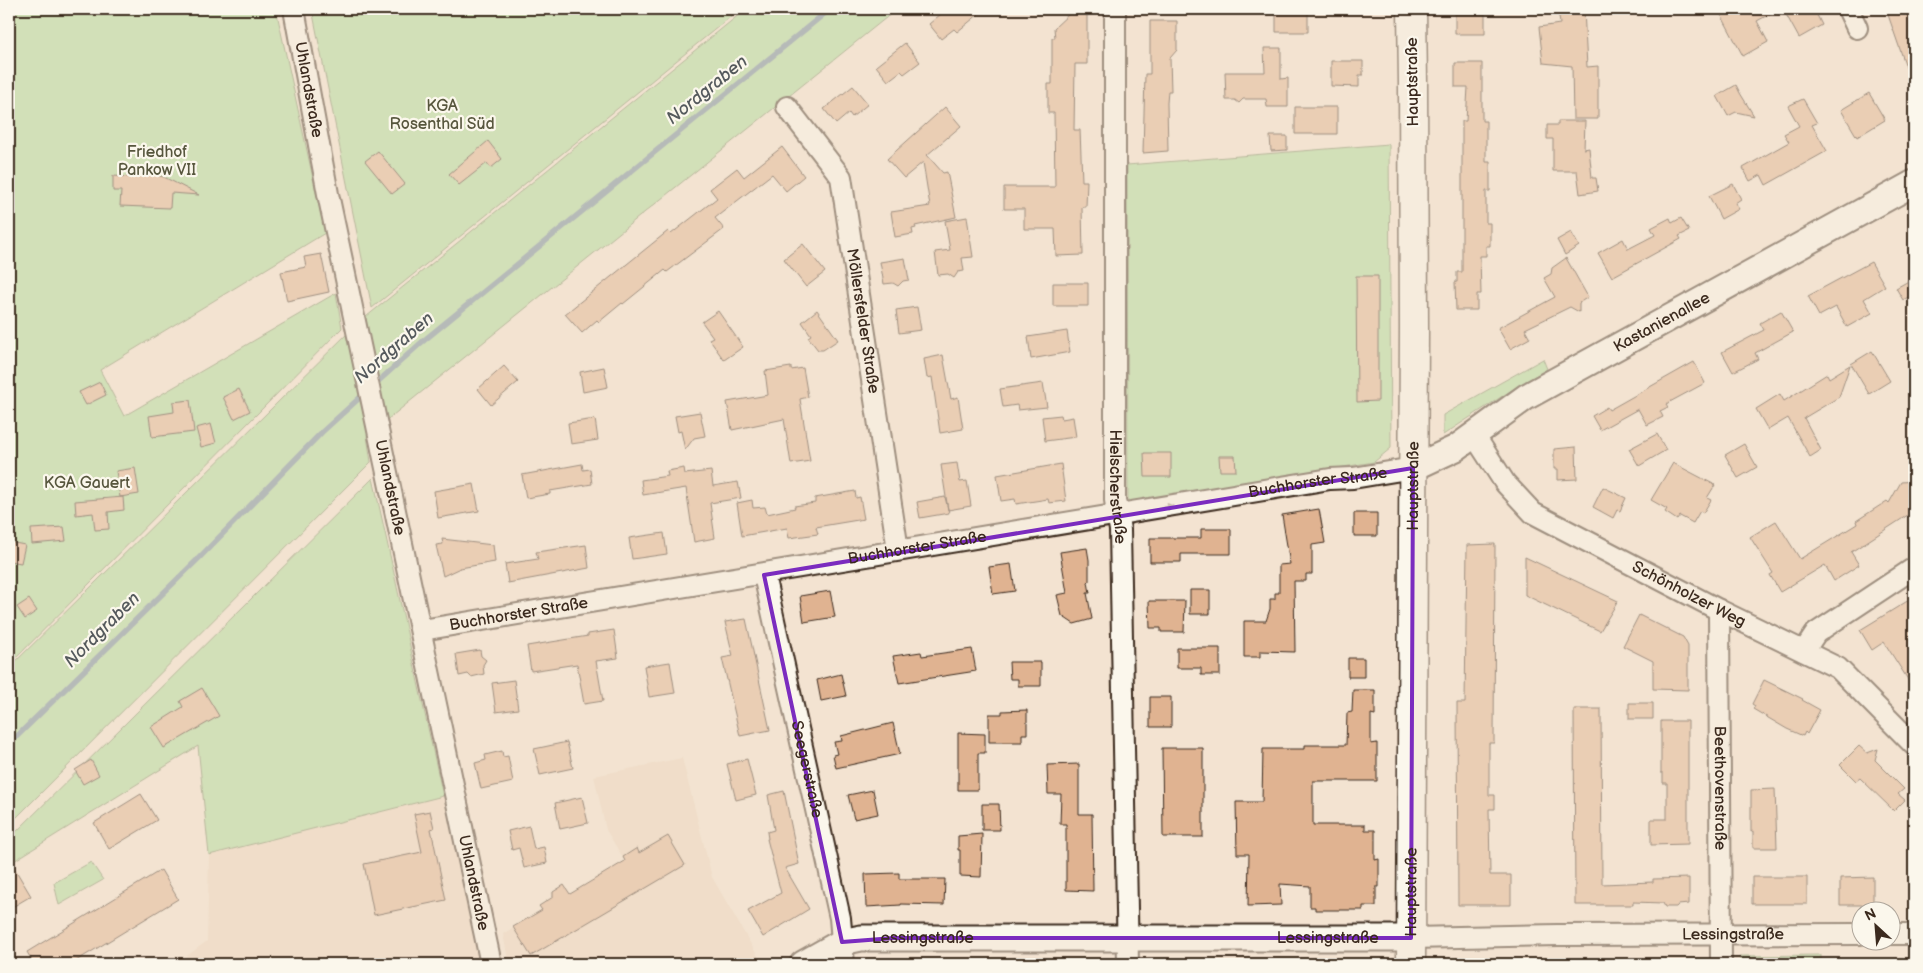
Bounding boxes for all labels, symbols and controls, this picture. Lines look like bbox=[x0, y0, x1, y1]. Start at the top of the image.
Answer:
street label: Hauptstraße bbox=[1403, 37, 1423, 127]
street label: Uhlandstraße bbox=[291, 40, 327, 140]
water label: Nordgraben bbox=[662, 51, 752, 129]
park label: KGA Rosenthal Süd bbox=[389, 97, 495, 134]
park label: Friedhof Pankow VII bbox=[118, 143, 196, 180]
street label: Möllersfelder Straße bbox=[843, 247, 884, 395]
street label: Kastanienallee bbox=[1610, 288, 1714, 356]
water label: Nordgraben bbox=[350, 308, 438, 388]
street label: Hielscherstraße bbox=[1105, 430, 1130, 545]
street label: Uhlandstraße bbox=[371, 438, 410, 537]
street label: Hauptstraße bbox=[1404, 441, 1423, 531]
street label: Buchhorster Straße bbox=[1247, 463, 1389, 502]
park label: KGA Gauert bbox=[44, 474, 130, 493]
one-way arrow bbox=[1158, 503, 1174, 511]
street label: Buchhorster Straße bbox=[846, 527, 988, 569]
street label: Schönholzer Weg bbox=[1629, 557, 1749, 631]
water label: Nordgraben bbox=[60, 588, 144, 672]
street label: Buchhorster Straße bbox=[448, 593, 590, 635]
street label: Seegerstraße bbox=[787, 719, 827, 820]
street label: Beethovenstraße bbox=[1710, 726, 1730, 851]
street label: Uhlandstraße bbox=[454, 833, 493, 933]
street label: Hauptstraße bbox=[1402, 847, 1421, 937]
north arrow bbox=[1850, 900, 1900, 950]
text: N bbox=[1862, 905, 1879, 925]
street label: Lessingstraße bbox=[1682, 925, 1784, 944]
street label: Lessingstraße bbox=[872, 929, 974, 948]
street label: Lessingstraße bbox=[1277, 929, 1379, 948]

